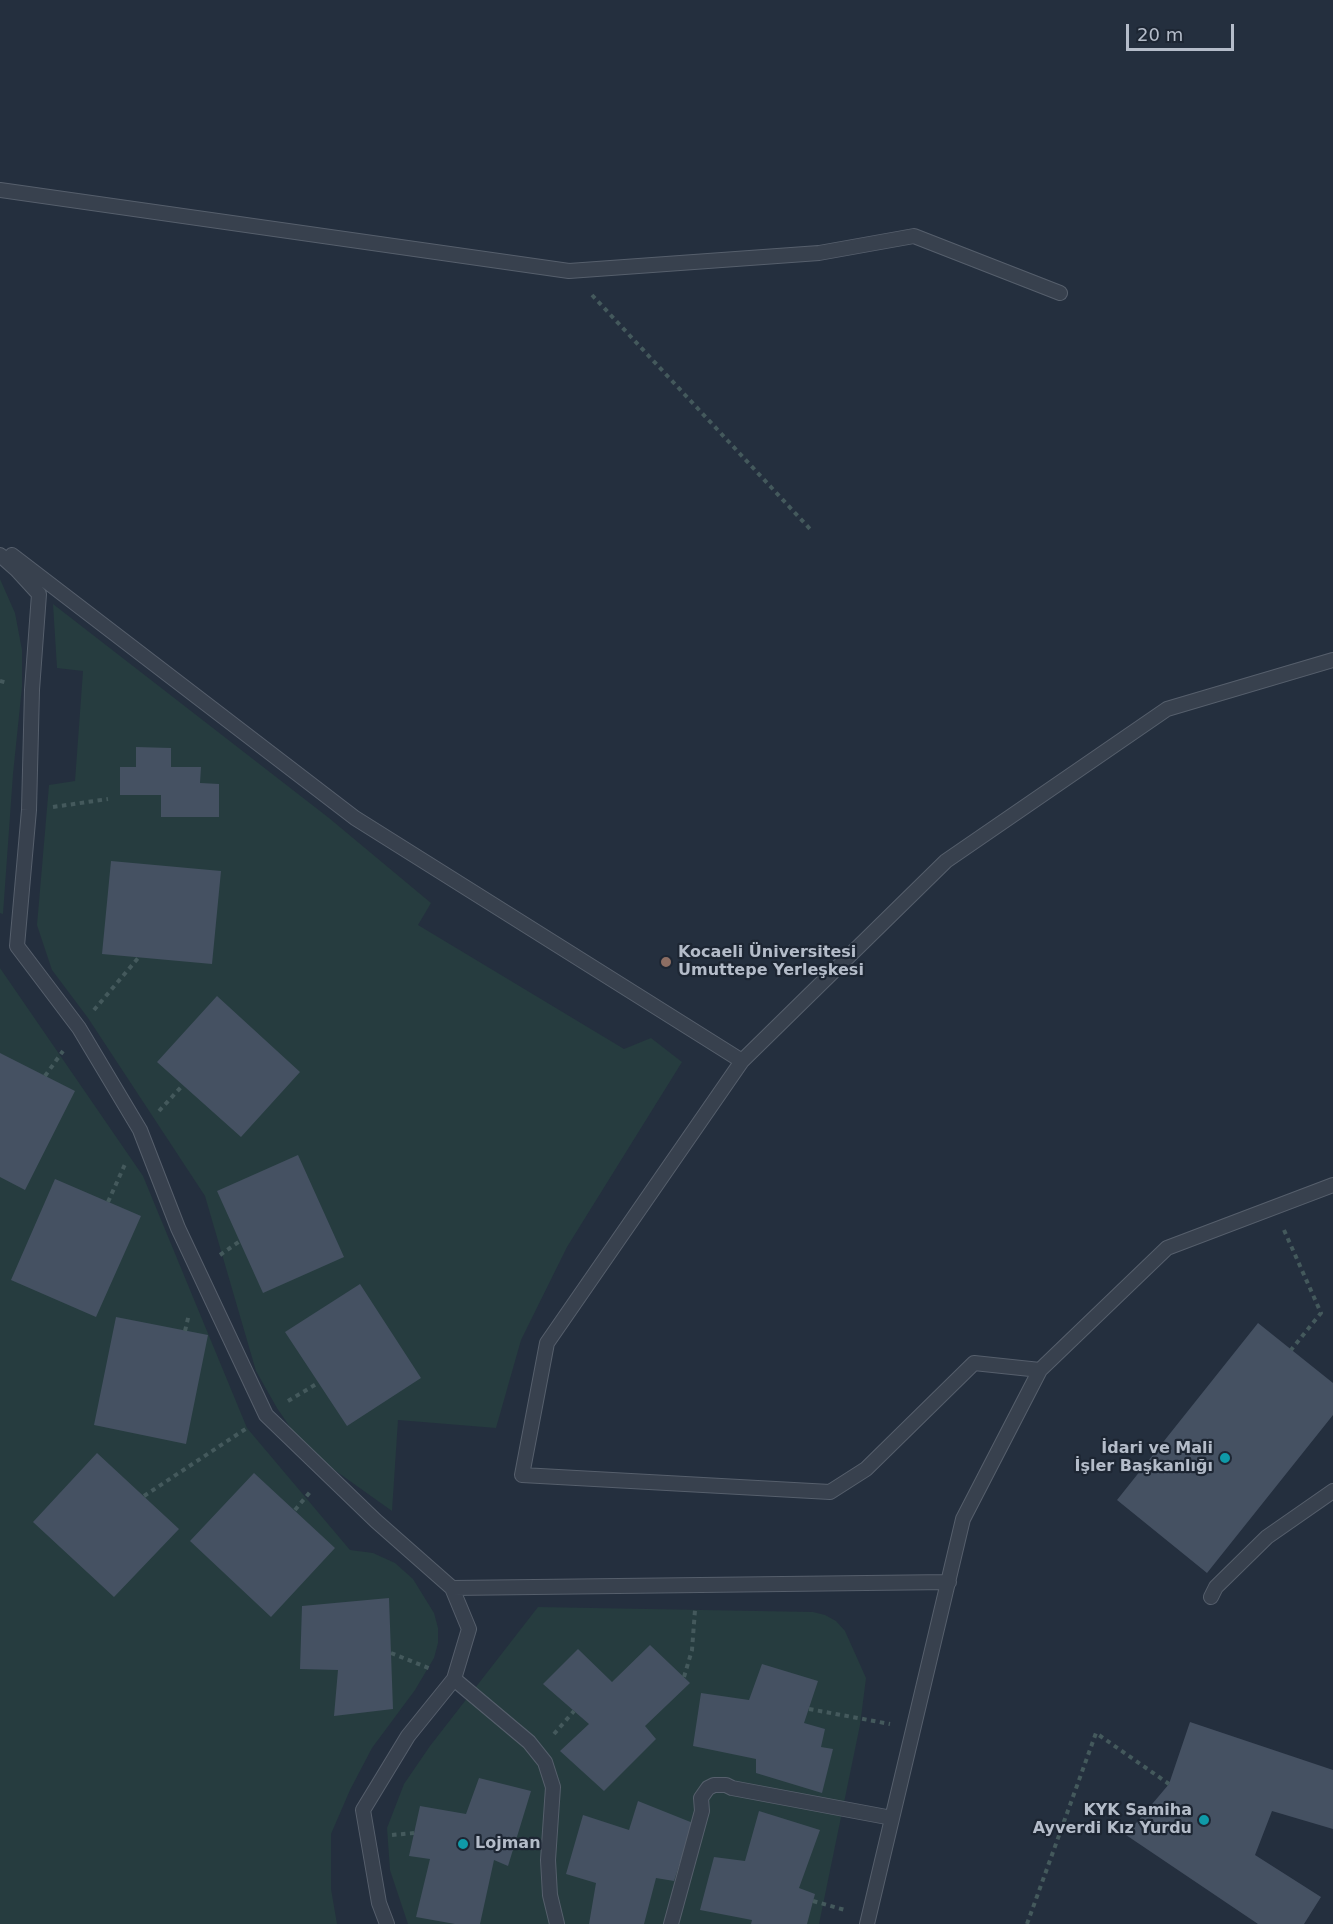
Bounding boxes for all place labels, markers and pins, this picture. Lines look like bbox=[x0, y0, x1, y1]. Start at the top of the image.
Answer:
place label: Kocaeli Üniversitesi Umuttepe Yerleşkesi bbox=[678, 943, 864, 981]
marker: Kocaeli Üniversitesi Umuttepe Yerleşkesi bbox=[659, 955, 673, 969]
place label: İdari ve Mali İşler Başkanlığı bbox=[1074, 1439, 1213, 1477]
marker: İdari ve Mali İşler Başkanlığı bbox=[1218, 1451, 1232, 1465]
place label: KYK Samiha Ayverdi Kız Yurdu bbox=[1033, 1801, 1192, 1839]
marker: KYK Samiha Ayverdi Kız Yurdu bbox=[1197, 1813, 1211, 1827]
place label: Lojman bbox=[475, 1834, 541, 1854]
marker: Lojman bbox=[456, 1837, 470, 1851]

